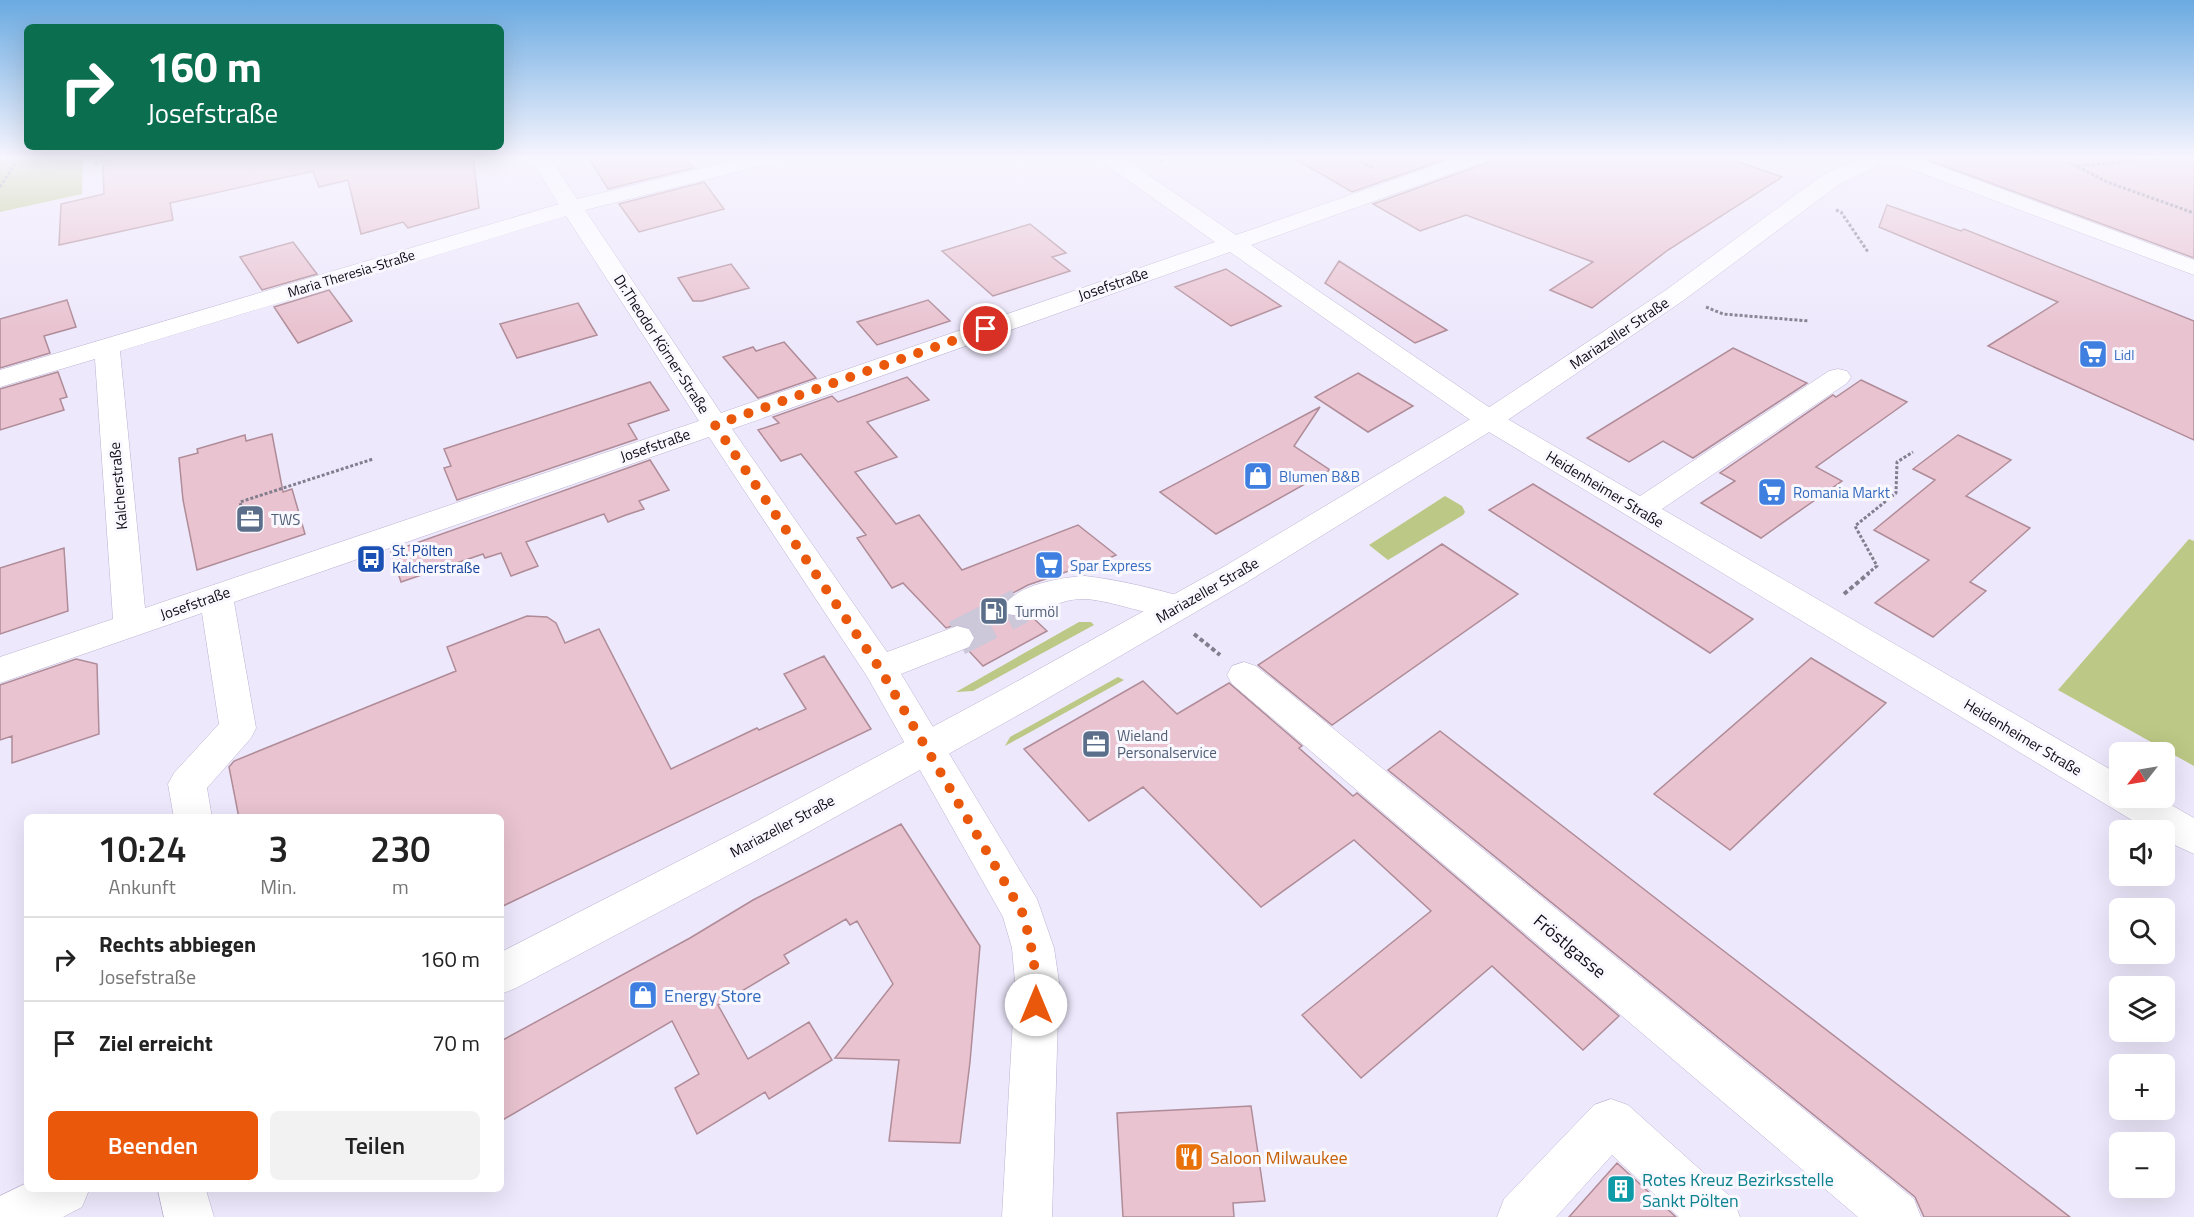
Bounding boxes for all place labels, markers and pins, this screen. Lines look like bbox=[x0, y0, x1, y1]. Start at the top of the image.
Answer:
pin bbox=[960, 303, 1011, 354]
supermarket icon: Lidl bbox=[2077, 338, 2109, 370]
place label: Lidl bbox=[2114, 344, 2134, 365]
shop icon: Blumen B&B bbox=[1242, 460, 1274, 492]
place label: Blumen B&B bbox=[1279, 465, 1360, 488]
supermarket icon: Romania Markt bbox=[1756, 476, 1788, 508]
place label: Romania Markt bbox=[1793, 481, 1891, 504]
office icon: TWS bbox=[234, 503, 266, 535]
place label: TWS bbox=[271, 508, 300, 531]
place label: St. Pölten Kalcherstraße bbox=[392, 539, 480, 579]
bus stop icon: St. Pölten Kalcherstraße bbox=[355, 543, 387, 575]
supermarket icon: Spar Express bbox=[1033, 549, 1065, 581]
place label: Spar Express bbox=[1070, 554, 1152, 577]
fuel station icon: Turmöl bbox=[978, 595, 1010, 627]
place label: Turmöl bbox=[1015, 600, 1059, 623]
place label: Wieland Personalservice bbox=[1117, 724, 1217, 764]
office icon: Wieland Personalservice bbox=[1080, 728, 1112, 760]
shop icon: Energy Store bbox=[627, 979, 659, 1011]
place label: Energy Store bbox=[664, 982, 761, 1009]
restaurant icon: Saloon Milwaukee bbox=[1173, 1141, 1205, 1173]
place label: Saloon Milwaukee bbox=[1210, 1144, 1348, 1171]
place label: Rotes Kreuz Bezirksstelle Sankt Pölten bbox=[1642, 1166, 1834, 1214]
building icon: Rotes Kreuz Bezirksstelle Sankt Pölten bbox=[1605, 1173, 1637, 1205]

